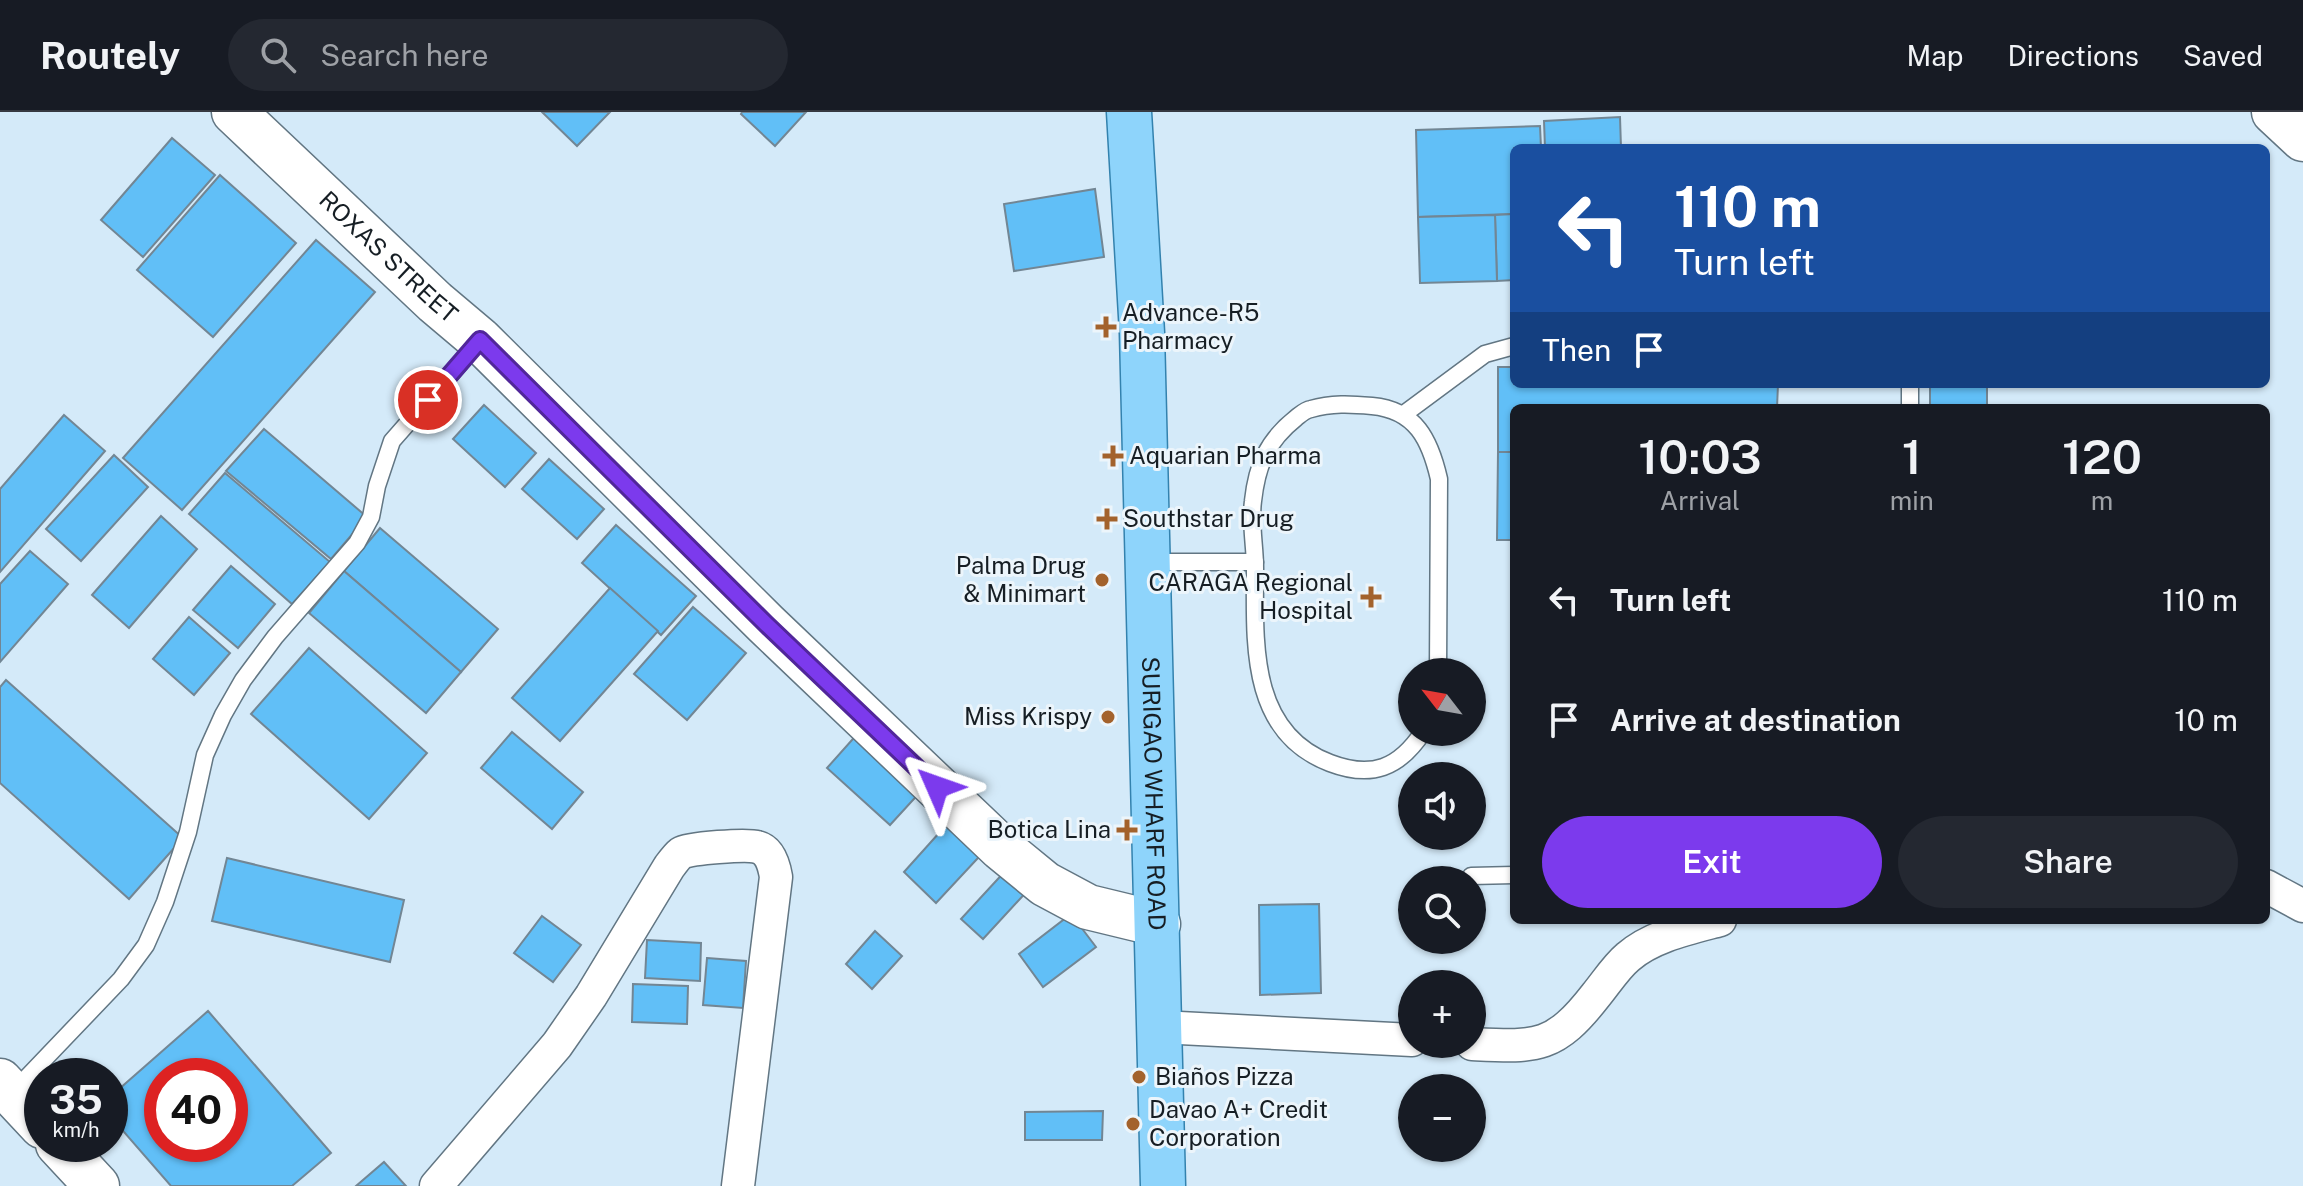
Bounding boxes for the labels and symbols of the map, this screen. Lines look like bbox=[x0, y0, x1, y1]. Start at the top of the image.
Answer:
street label: ROXAS STREET bbox=[314, 185, 464, 328]
place label: Advance-R5 Pharmacy bbox=[1122, 298, 1259, 354]
marker: Advance-R5 Pharmacy bbox=[1097, 318, 1115, 336]
pin bbox=[394, 366, 462, 434]
place label: Aquarian Pharma bbox=[1129, 441, 1321, 469]
marker: Aquarian Pharma bbox=[1104, 447, 1122, 465]
place label: Southstar Drug bbox=[1123, 504, 1294, 532]
marker: Southstar Drug bbox=[1098, 510, 1116, 528]
place label: Palma Drug & Minimart bbox=[956, 551, 1086, 607]
place label: CARAGA Regional Hospital bbox=[1149, 568, 1353, 624]
marker: Palma Drug & Minimart bbox=[1093, 571, 1111, 589]
marker: CARAGA Regional Hospital bbox=[1360, 586, 1382, 608]
street label: SURIGAO WHARF ROAD bbox=[1137, 656, 1172, 931]
north arrow bbox=[1398, 658, 1486, 746]
place label: Miss Krispy bbox=[964, 702, 1092, 730]
marker: Miss Krispy bbox=[1099, 708, 1117, 726]
position arrow bbox=[895, 745, 979, 829]
place label: Botica Lina bbox=[988, 815, 1111, 843]
marker: Botica Lina bbox=[1118, 821, 1136, 839]
speed limit sign: 40 bbox=[144, 1058, 248, 1162]
place label: Biaños Pizza bbox=[1155, 1062, 1293, 1090]
marker: Biaños Pizza bbox=[1130, 1068, 1148, 1086]
place label: Davao A+ Credit Corporation bbox=[1149, 1095, 1328, 1151]
marker: Davao A+ Credit Corporation bbox=[1124, 1115, 1142, 1133]

